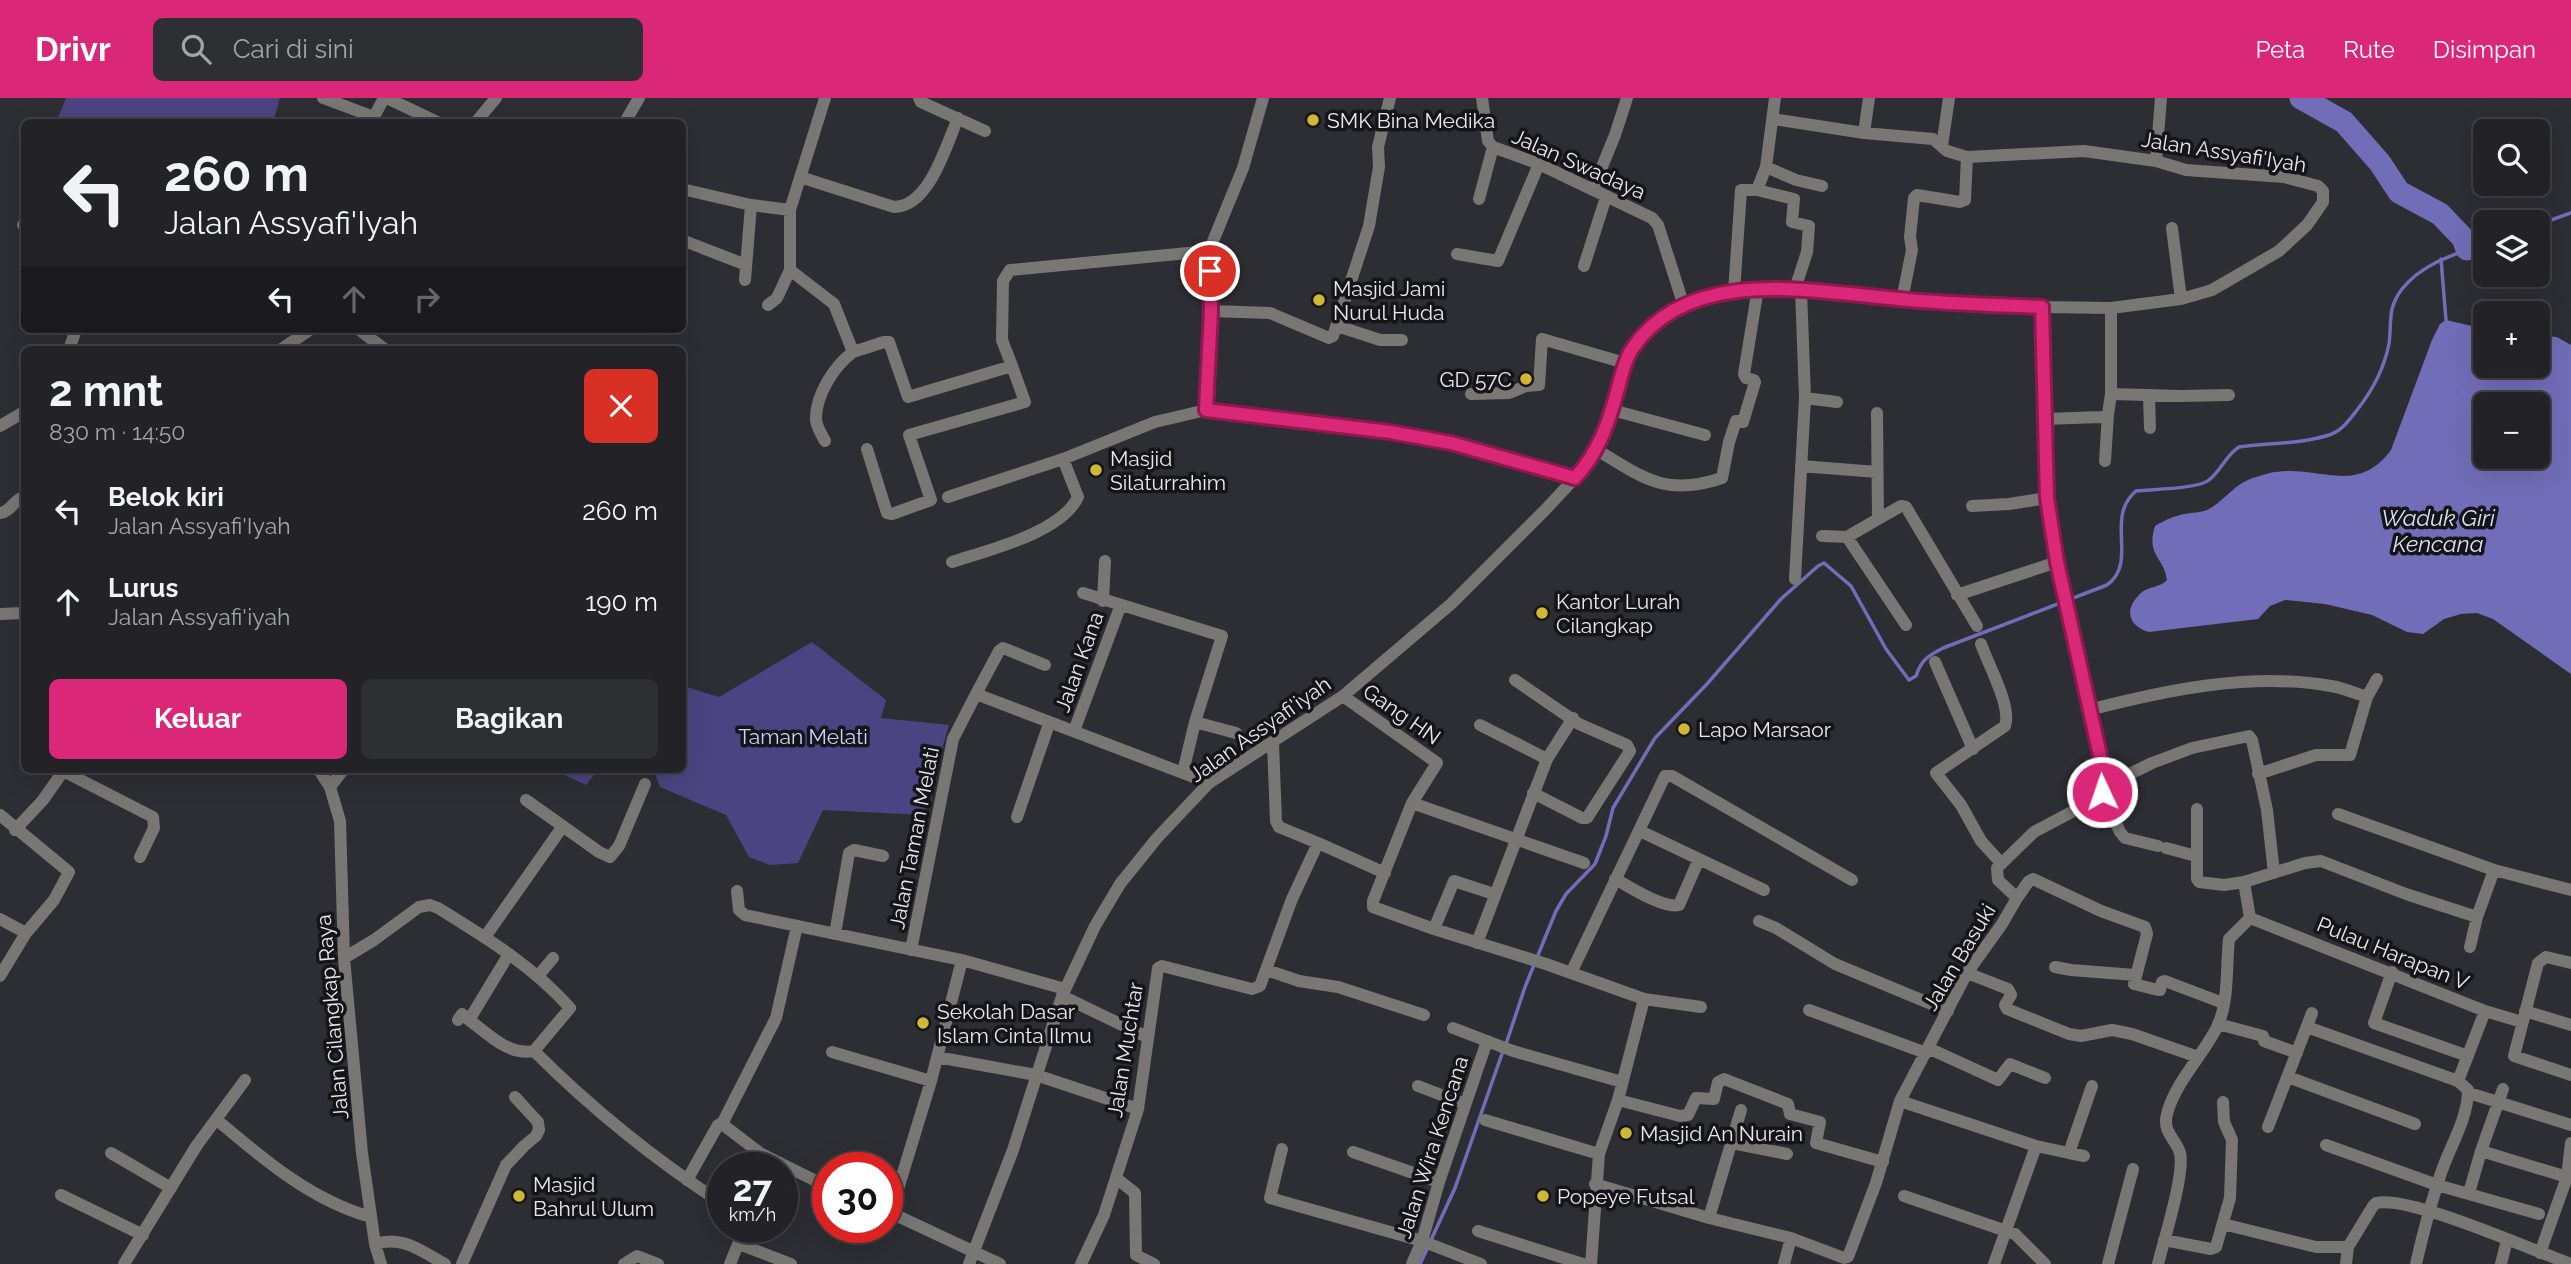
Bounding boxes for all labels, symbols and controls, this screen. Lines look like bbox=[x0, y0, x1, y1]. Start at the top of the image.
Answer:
search box bbox=[153, 18, 643, 81]
text: Drivr bbox=[35, 30, 111, 69]
icon: search bbox=[177, 30, 215, 68]
text: Cari di sini bbox=[233, 34, 354, 64]
text: Peta bbox=[2255, 35, 2305, 64]
text: Rute bbox=[2343, 35, 2395, 64]
text: Disimpan bbox=[2433, 35, 2536, 64]
place label: SMK Bina Medika bbox=[1327, 108, 1495, 133]
marker: SMK Bina Medika bbox=[1305, 112, 1321, 128]
map controls bbox=[2473, 119, 2550, 469]
button: search bbox=[2473, 119, 2550, 196]
street label: Jalan Swadaya bbox=[1508, 123, 1650, 205]
street label: Jalan Assyafi'Iyah bbox=[2140, 127, 2308, 177]
text: 260 m bbox=[164, 145, 309, 202]
icon: left bbox=[49, 147, 140, 238]
text: Jalan Assyafi'Iyah bbox=[164, 204, 418, 241]
button: layers bbox=[2473, 210, 2550, 287]
pin bbox=[1180, 241, 1240, 301]
icon: arrive bbox=[1191, 252, 1229, 290]
place label: Masjid Jami Nurul Huda bbox=[1333, 276, 1445, 325]
icon: left bbox=[262, 280, 300, 318]
icon: ahead bbox=[335, 280, 373, 318]
icon: right bbox=[408, 280, 446, 318]
marker: Masjid Jami Nurul Huda bbox=[1311, 292, 1327, 308]
button: + bbox=[2473, 301, 2550, 378]
text: 2 mnt bbox=[49, 367, 163, 416]
place label: GD 57C bbox=[1440, 367, 1512, 392]
button: close bbox=[584, 369, 658, 443]
marker: GD 57C bbox=[1518, 371, 1534, 387]
button: − bbox=[2473, 392, 2550, 469]
text: 830 m · 14:50 bbox=[49, 418, 185, 445]
place label: Masjid Silaturrahim bbox=[1110, 446, 1226, 495]
marker: Masjid Silaturrahim bbox=[1088, 462, 1104, 478]
text: Belok kiri bbox=[108, 482, 224, 512]
icon: left bbox=[49, 492, 87, 530]
text: 260 m bbox=[582, 496, 658, 526]
water label: Waduk Giri Kencana bbox=[2381, 504, 2496, 557]
text: Jalan Assyafi'Iyah bbox=[108, 512, 291, 539]
text: Lurus bbox=[108, 573, 178, 603]
icon: ahead bbox=[49, 583, 87, 621]
text: 190 m bbox=[585, 587, 658, 617]
place label: Kantor Lurah Cilangkap bbox=[1556, 589, 1680, 638]
text: Jalan Assyafi'iyah bbox=[108, 603, 290, 630]
marker: Kantor Lurah Cilangkap bbox=[1534, 605, 1550, 621]
street label: Jalan Kana bbox=[1049, 609, 1109, 715]
street label: Jalan Assyafi'iyah bbox=[1185, 671, 1335, 787]
street label: Gang HN bbox=[1358, 678, 1446, 750]
button: Keluar bbox=[49, 679, 347, 759]
button: Bagikan bbox=[361, 679, 658, 759]
place label: Lapo Marsaor bbox=[1698, 717, 1832, 742]
marker: Lapo Marsaor bbox=[1676, 721, 1692, 737]
park label: Taman Melati bbox=[738, 724, 868, 749]
street label: Jalan Taman Melati bbox=[884, 745, 944, 931]
position arrow bbox=[2065, 755, 2139, 829]
street label: Jalan Basuki bbox=[1917, 899, 2001, 1015]
street label: Pulau Harapan V bbox=[2313, 911, 2473, 995]
street label: Jalan Cilangkap Raya bbox=[311, 914, 353, 1120]
street label: Jalan Muchtar bbox=[1102, 980, 1148, 1119]
place label: Sekolah Dasar Islam Cinta Ilmu bbox=[937, 999, 1092, 1048]
marker: Sekolah Dasar Islam Cinta Ilmu bbox=[915, 1015, 931, 1031]
street label: Jalan Wira Kencana bbox=[1391, 1053, 1473, 1241]
place label: Masjid An Nurain bbox=[1640, 1121, 1803, 1146]
marker: Masjid An Nurain bbox=[1618, 1125, 1634, 1141]
speed limit sign: 30 bbox=[812, 1152, 903, 1243]
text: 27 bbox=[733, 1168, 772, 1209]
place label: Masjid Bahrul Ulum bbox=[533, 1172, 654, 1221]
place label: Popeye Futsal bbox=[1557, 1184, 1695, 1209]
marker: Masjid Bahrul Ulum bbox=[511, 1188, 527, 1204]
marker: Popeye Futsal bbox=[1535, 1188, 1551, 1204]
text: km/h bbox=[729, 1204, 776, 1225]

